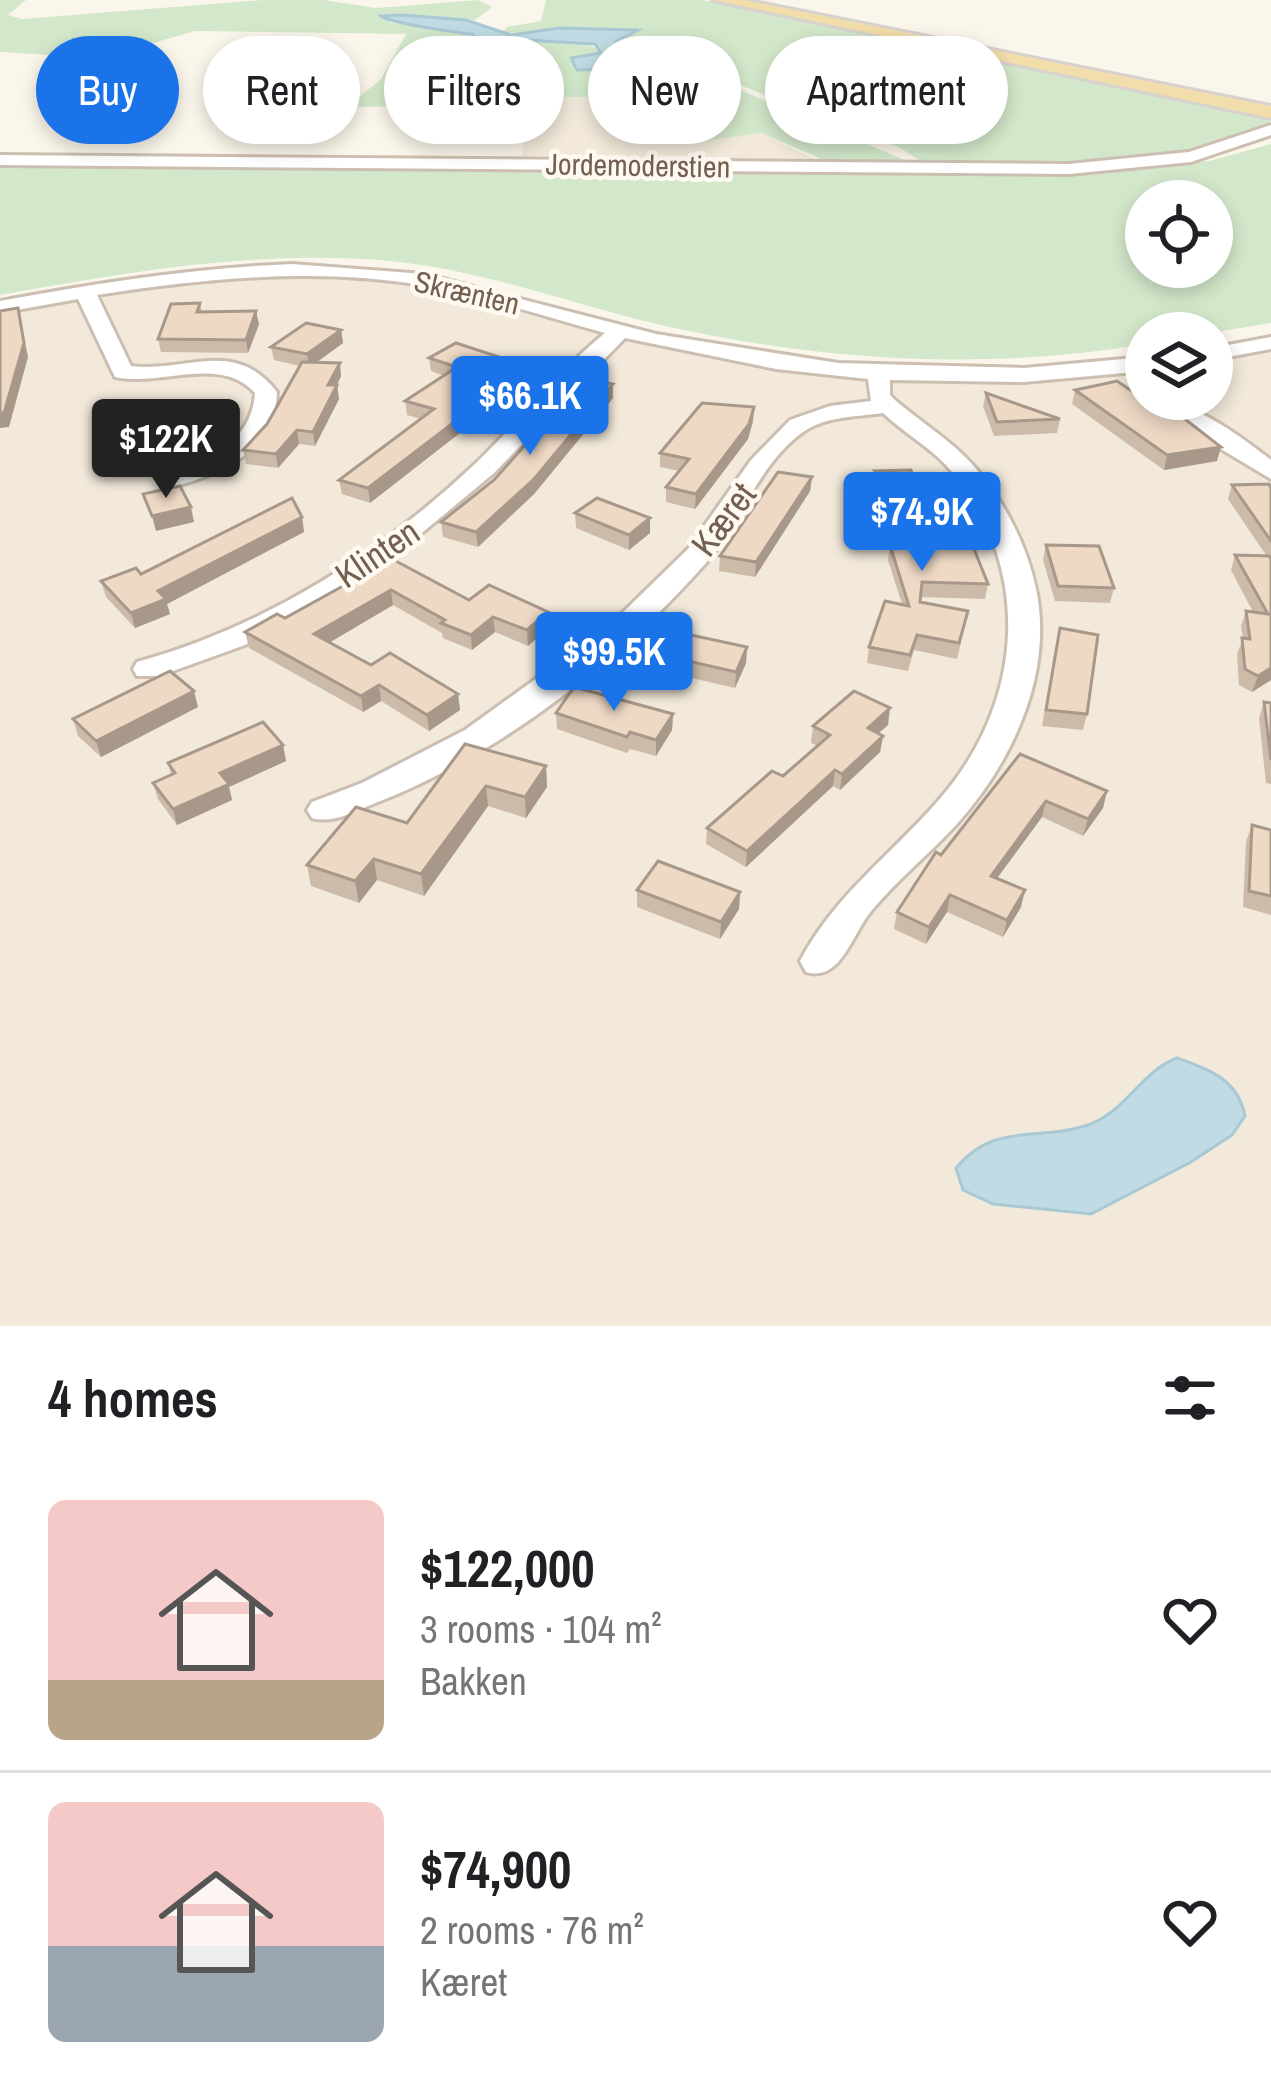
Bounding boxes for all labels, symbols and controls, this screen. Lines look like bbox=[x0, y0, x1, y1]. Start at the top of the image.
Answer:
chip: Buy bbox=[36, 36, 179, 144]
chip: Rent bbox=[203, 36, 360, 144]
chip: Filters bbox=[384, 36, 564, 144]
chip: New bbox=[588, 36, 741, 144]
chip: Apartment bbox=[765, 36, 1008, 144]
street label: Jordemoderstien bbox=[545, 143, 731, 187]
map controls bbox=[1125, 180, 1233, 420]
button: locate bbox=[1125, 180, 1233, 288]
street label: Skrænten bbox=[411, 261, 523, 323]
button: layers bbox=[1125, 312, 1233, 420]
pin: $66.1K bbox=[432, 356, 628, 458]
text: $66.1K bbox=[478, 369, 582, 421]
pin: $122K bbox=[82, 399, 250, 501]
text: $122K bbox=[119, 412, 213, 464]
street label: Kæret bbox=[680, 472, 766, 566]
pin: $74.9K bbox=[824, 472, 1020, 574]
text: $74.9K bbox=[870, 485, 974, 537]
street label: Klinten bbox=[325, 507, 429, 599]
pin: $99.5K bbox=[516, 612, 712, 714]
text: $99.5K bbox=[562, 625, 666, 677]
text: 4 homes bbox=[48, 1364, 218, 1433]
icon: filters bbox=[1157, 1365, 1223, 1431]
text: $122,000 bbox=[420, 1534, 594, 1603]
icon: home bbox=[144, 1548, 288, 1692]
icon: heart bbox=[1157, 1587, 1223, 1653]
text: 3 rooms · 104 m² bbox=[420, 1603, 662, 1655]
text: Bakken bbox=[420, 1655, 527, 1707]
text: $74,900 bbox=[420, 1835, 571, 1904]
icon: home bbox=[144, 1850, 288, 1994]
icon: heart bbox=[1157, 1889, 1223, 1955]
text: 2 rooms · 76 m² bbox=[420, 1904, 644, 1956]
text: Kæret bbox=[420, 1956, 507, 2008]

